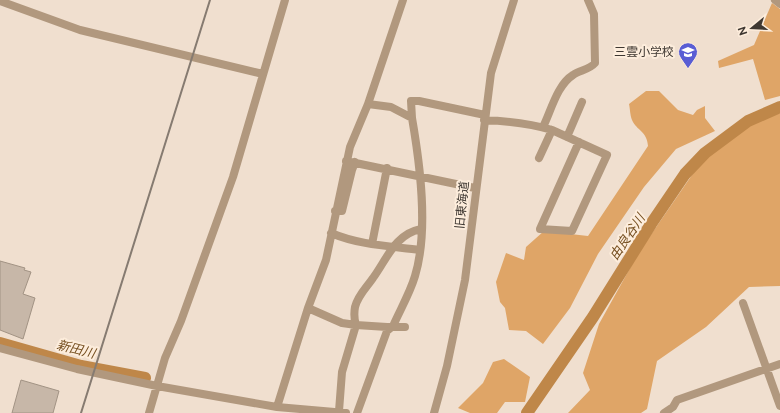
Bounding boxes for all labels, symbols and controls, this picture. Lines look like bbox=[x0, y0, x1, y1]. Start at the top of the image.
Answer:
north arrow bbox=[732, 8, 772, 48]
text: N bbox=[735, 25, 750, 37]
school or university icon: 三雲小学校 bbox=[677, 41, 699, 69]
place label: 三雲小学校 bbox=[614, 45, 674, 59]
street label: 旧東海道 bbox=[453, 180, 471, 230]
water label: 由良谷川 bbox=[606, 210, 649, 263]
water label: 新田川 bbox=[55, 337, 99, 361]

